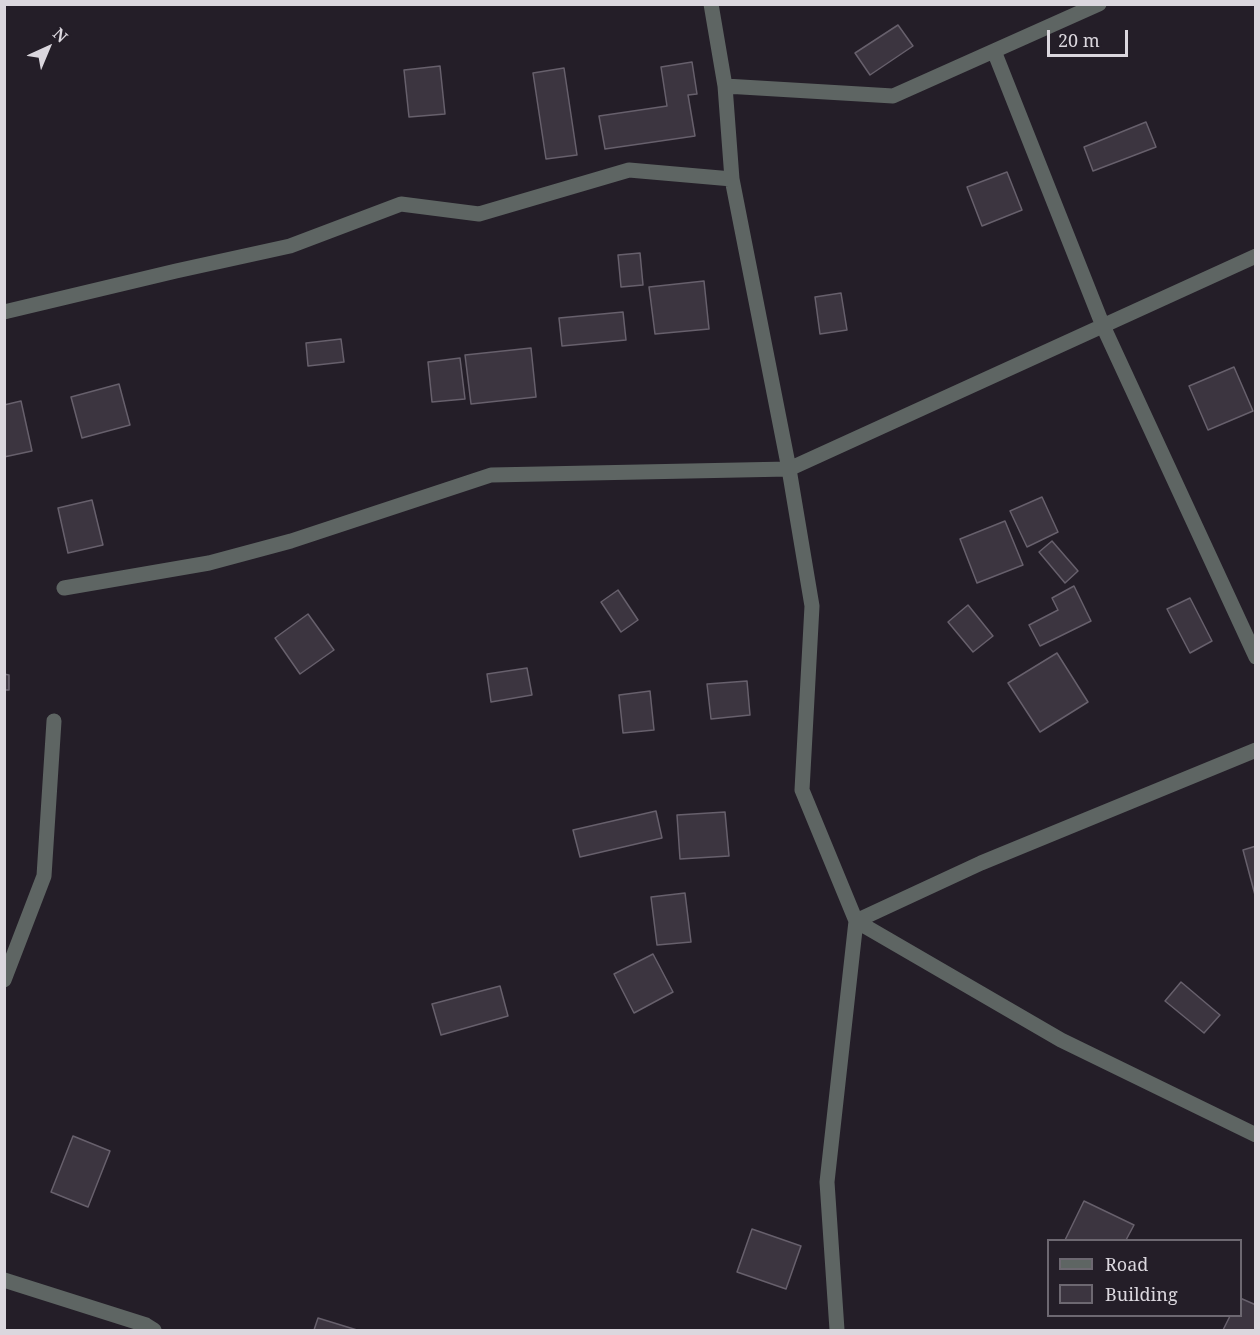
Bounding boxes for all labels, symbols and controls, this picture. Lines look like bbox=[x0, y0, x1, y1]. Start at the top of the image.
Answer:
north arrow bbox=[18, 18, 78, 78]
scale bar bbox=[1050, 18, 1131, 56]
text: N bbox=[48, 23, 73, 47]
text: 20 m bbox=[1058, 28, 1100, 52]
legend bbox=[1047, 1239, 1242, 1317]
text: Road bbox=[1105, 1252, 1148, 1276]
text: Building bbox=[1105, 1282, 1178, 1306]

